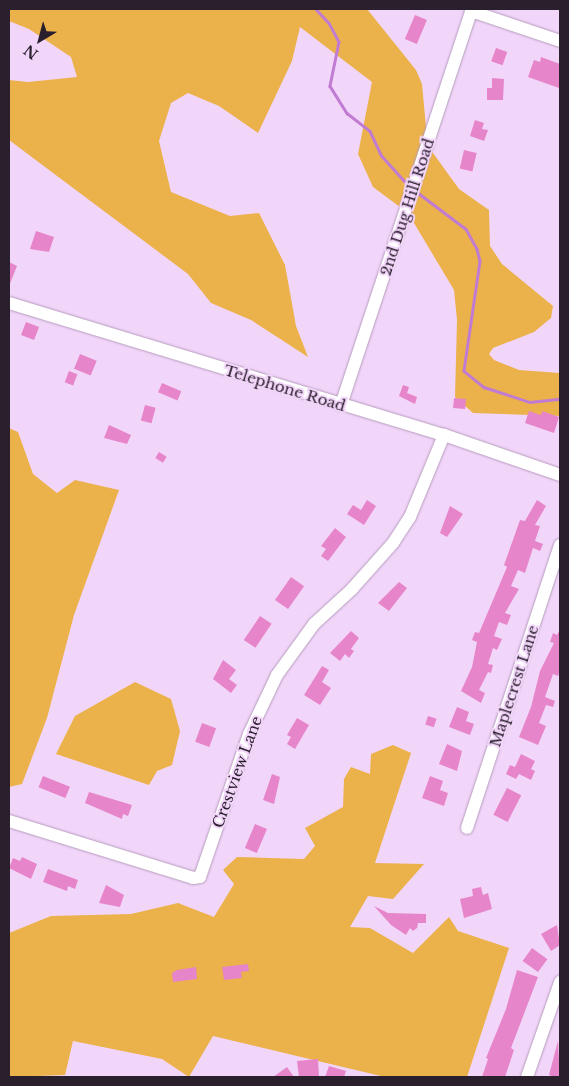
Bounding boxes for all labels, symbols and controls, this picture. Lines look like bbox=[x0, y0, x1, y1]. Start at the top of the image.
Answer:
north arrow bbox=[15, 15, 65, 65]
text: N bbox=[20, 41, 42, 63]
street label: 2nd Dug Hill Road bbox=[376, 136, 438, 278]
street label: Telephone Road bbox=[222, 361, 348, 415]
street label: Maplecrest Lane bbox=[486, 623, 542, 749]
street label: Crestview Lane bbox=[208, 713, 266, 831]

